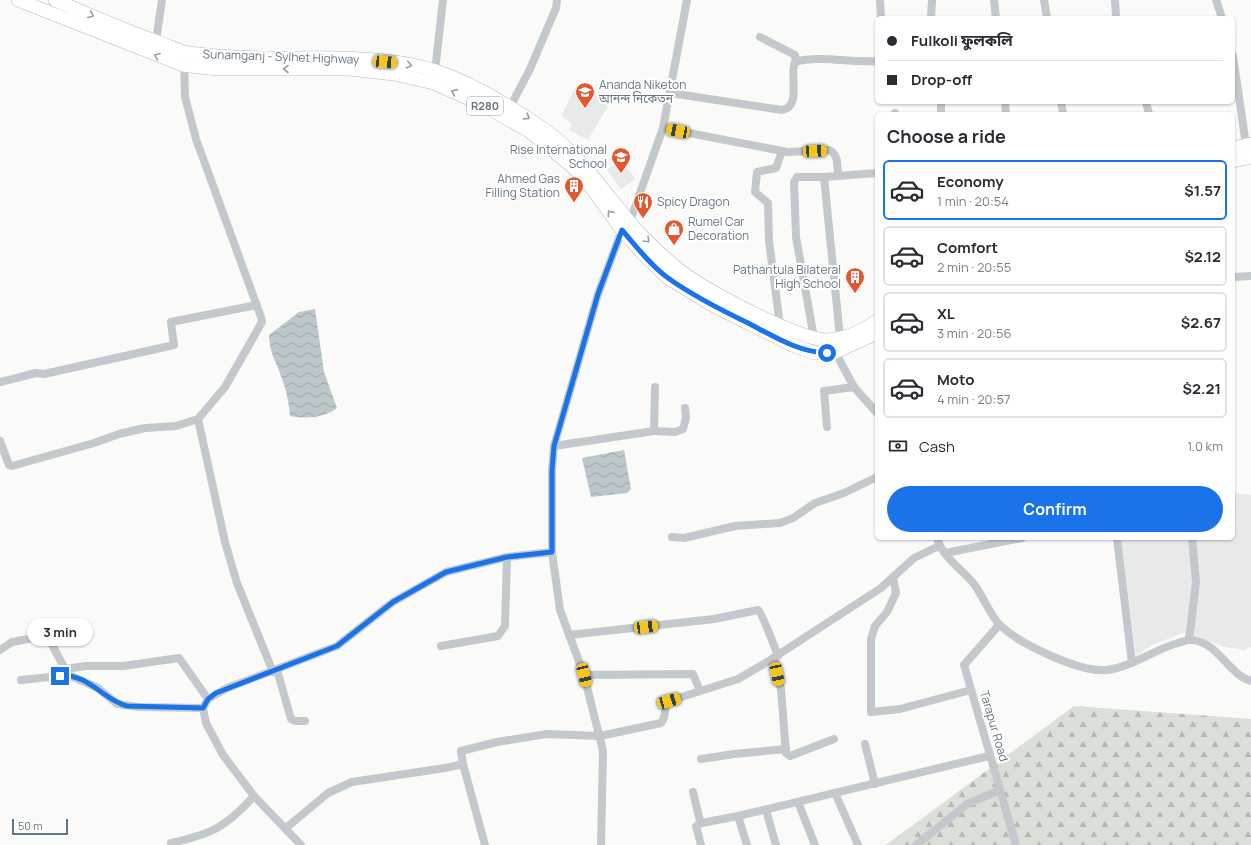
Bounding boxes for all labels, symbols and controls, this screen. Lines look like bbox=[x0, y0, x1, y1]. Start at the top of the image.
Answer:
one-way arrow bbox=[87, 11, 94, 19]
text: Fulkoli ফুলকলি bbox=[911, 30, 1013, 51]
street label: Sunamganj - Sylhet Highway bbox=[202, 45, 360, 68]
one-way arrow bbox=[154, 53, 162, 61]
car bbox=[373, 55, 397, 69]
one-way arrow bbox=[406, 61, 412, 69]
one-way arrow bbox=[283, 65, 289, 73]
text: Drop-off bbox=[911, 69, 972, 90]
place label: Ananda Niketon আনন্দ নিকেতন bbox=[598, 76, 686, 107]
school or university icon: Ananda Niketon আনন্দ নিকেতন bbox=[574, 81, 596, 109]
one-way arrow bbox=[451, 89, 459, 97]
road number: R280 bbox=[467, 97, 503, 115]
one-way arrow bbox=[523, 113, 530, 120]
car bbox=[665, 123, 691, 139]
text: Choose a ride bbox=[887, 124, 1006, 148]
place label: Rise International School bbox=[510, 141, 607, 172]
car bbox=[803, 144, 827, 158]
school or university icon: Rise International School bbox=[610, 146, 632, 174]
place label: Ahmed Gas Filling Station bbox=[485, 170, 560, 201]
text: Economy bbox=[937, 171, 1004, 192]
icon: car bbox=[889, 172, 925, 208]
building icon: Ahmed Gas Filling Station bbox=[563, 175, 585, 203]
text: $1.57 bbox=[1184, 180, 1221, 201]
restaurant icon: Spicy Dragon bbox=[632, 191, 654, 219]
text: 1 min · 20:54 bbox=[937, 192, 1009, 210]
place label: Spicy Dragon bbox=[657, 193, 730, 210]
one-way arrow bbox=[607, 210, 615, 217]
place label: Rumel Car Decoration bbox=[688, 213, 749, 244]
shop icon: Rumel Car Decoration bbox=[663, 218, 685, 246]
one-way arrow bbox=[642, 235, 649, 243]
text: Comfort bbox=[937, 237, 998, 258]
icon: car bbox=[889, 238, 925, 274]
text: $2.12 bbox=[1184, 246, 1221, 267]
text: 2 min · 20:55 bbox=[937, 258, 1011, 276]
place label: Pathantula Bilateral High School bbox=[733, 261, 841, 292]
building icon: Pathantula Bilateral High School bbox=[844, 266, 866, 294]
text: XL bbox=[937, 303, 955, 324]
icon: car bbox=[889, 304, 925, 340]
text: $2.67 bbox=[1181, 312, 1221, 333]
text: 3 min · 20:56 bbox=[937, 324, 1012, 342]
route start bbox=[818, 344, 836, 362]
text: Moto bbox=[937, 369, 974, 390]
icon: car bbox=[889, 370, 925, 406]
text: $2.21 bbox=[1183, 378, 1221, 399]
text: 4 min · 20:57 bbox=[937, 390, 1010, 408]
icon: cash bbox=[887, 435, 909, 457]
text: Cash bbox=[919, 436, 955, 457]
text: 1.0 km bbox=[1187, 437, 1223, 455]
button: Confirm bbox=[887, 486, 1223, 532]
callout: 3 min bbox=[27, 618, 93, 646]
car bbox=[633, 620, 659, 634]
text: 3 min bbox=[43, 623, 77, 641]
car bbox=[769, 661, 785, 687]
car bbox=[575, 662, 593, 688]
route end bbox=[51, 667, 69, 685]
street label: Tarapur Road bbox=[976, 688, 1013, 763]
car bbox=[656, 692, 682, 710]
scale bar bbox=[12, 817, 68, 836]
text: 50 m bbox=[18, 818, 43, 833]

